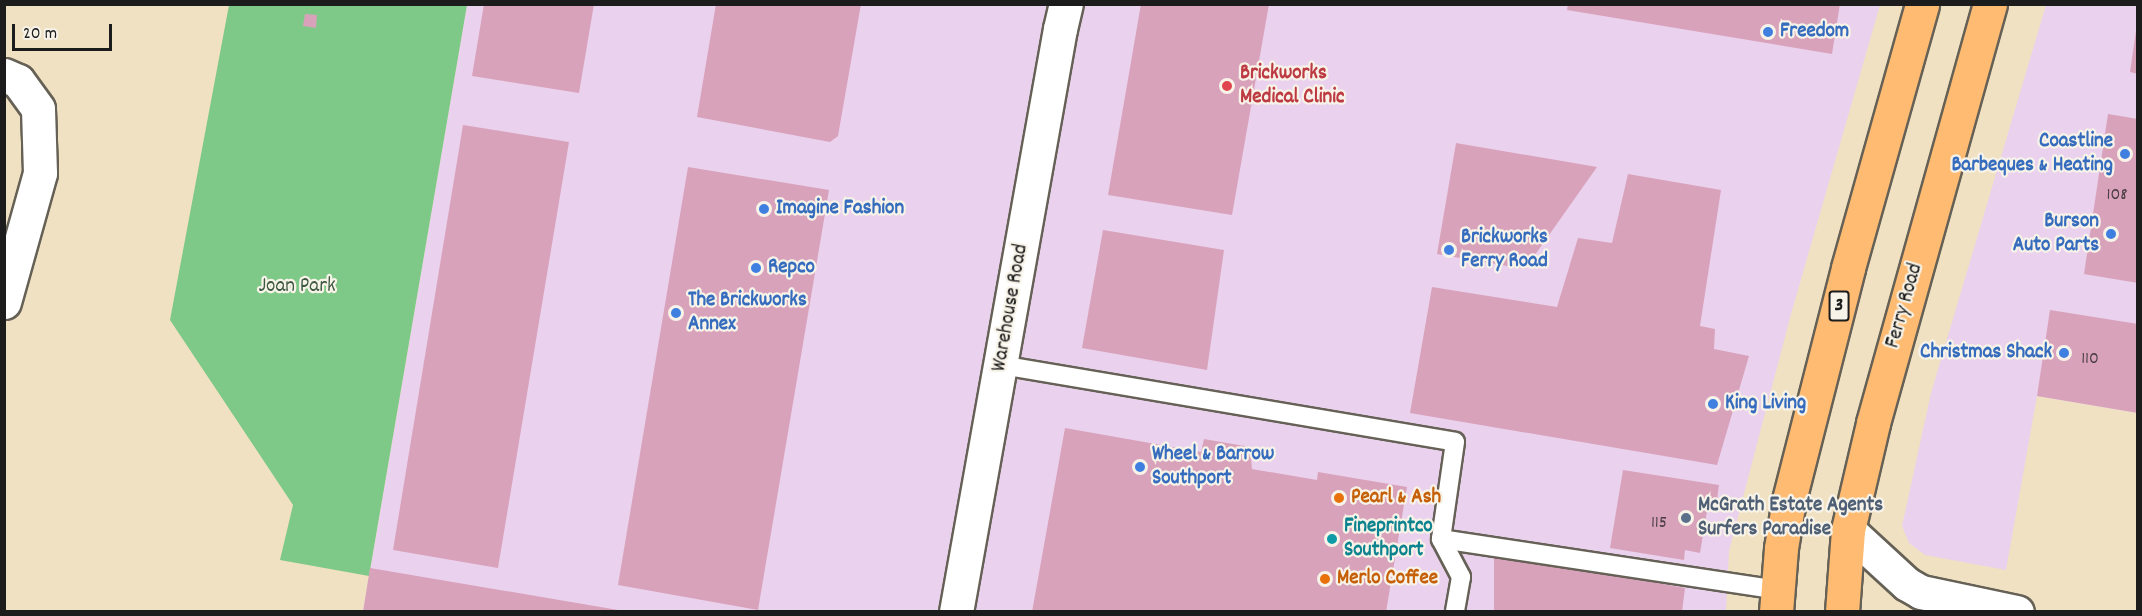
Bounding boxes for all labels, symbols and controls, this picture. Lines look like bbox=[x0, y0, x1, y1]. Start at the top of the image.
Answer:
scale bar bbox=[15, 12, 116, 50]
place label: Freedom bbox=[1780, 19, 1849, 45]
text: 20 m bbox=[23, 22, 57, 47]
marker: Freedom bbox=[1761, 25, 1775, 39]
place label: Brickworks Medical Clinic bbox=[1240, 61, 1345, 111]
marker: Brickworks Medical Clinic bbox=[1218, 77, 1236, 95]
place label: Coastline Barbeques & Heating bbox=[1951, 129, 2113, 179]
marker: Coastline Barbeques & Heating bbox=[2118, 147, 2132, 161]
house number: 108 bbox=[2107, 185, 2127, 207]
place label: Imagine Fashion bbox=[776, 196, 904, 222]
marker: Imagine Fashion bbox=[757, 202, 771, 216]
place label: Burson Auto Parts bbox=[2013, 209, 2099, 259]
place label: Brickworks Ferry Road bbox=[1461, 225, 1548, 275]
marker: Burson Auto Parts bbox=[2104, 227, 2118, 241]
street label: Warehouse Road bbox=[987, 242, 1035, 374]
marker: Brickworks Ferry Road bbox=[1442, 243, 1456, 257]
place label: Repco bbox=[768, 255, 815, 281]
marker: Repco bbox=[749, 261, 763, 275]
street label: Ferry Road bbox=[1881, 261, 1929, 351]
park label: Joan Park bbox=[258, 274, 336, 300]
place label: The Brickworks Annex bbox=[688, 288, 807, 338]
road number: 3 bbox=[1828, 289, 1850, 323]
marker: The Brickworks Annex bbox=[669, 306, 683, 320]
place label: Christmas Shack bbox=[1920, 340, 2052, 366]
marker: Christmas Shack bbox=[2057, 346, 2071, 360]
house number: 110 bbox=[2081, 349, 2099, 371]
place label: King Living bbox=[1725, 391, 1806, 417]
marker: King Living bbox=[1706, 397, 1720, 411]
place label: Wheel & Barrow Southport bbox=[1152, 442, 1274, 492]
marker: Wheel & Barrow Southport bbox=[1133, 460, 1147, 474]
place label: Pearl & Ash bbox=[1351, 485, 1441, 511]
marker: Pearl & Ash bbox=[1332, 491, 1346, 505]
place label: McGrath Estate Agents Surfers Paradise bbox=[1698, 493, 1883, 543]
marker: McGrath Estate Agents Surfers Paradise bbox=[1679, 511, 1693, 525]
house number: 115 bbox=[1651, 513, 1667, 535]
place label: Fineprintco Southport bbox=[1344, 514, 1433, 564]
marker: Fineprintco Southport bbox=[1325, 532, 1339, 546]
place label: Merlo Coffee bbox=[1337, 566, 1438, 592]
marker: Merlo Coffee bbox=[1318, 572, 1332, 586]

